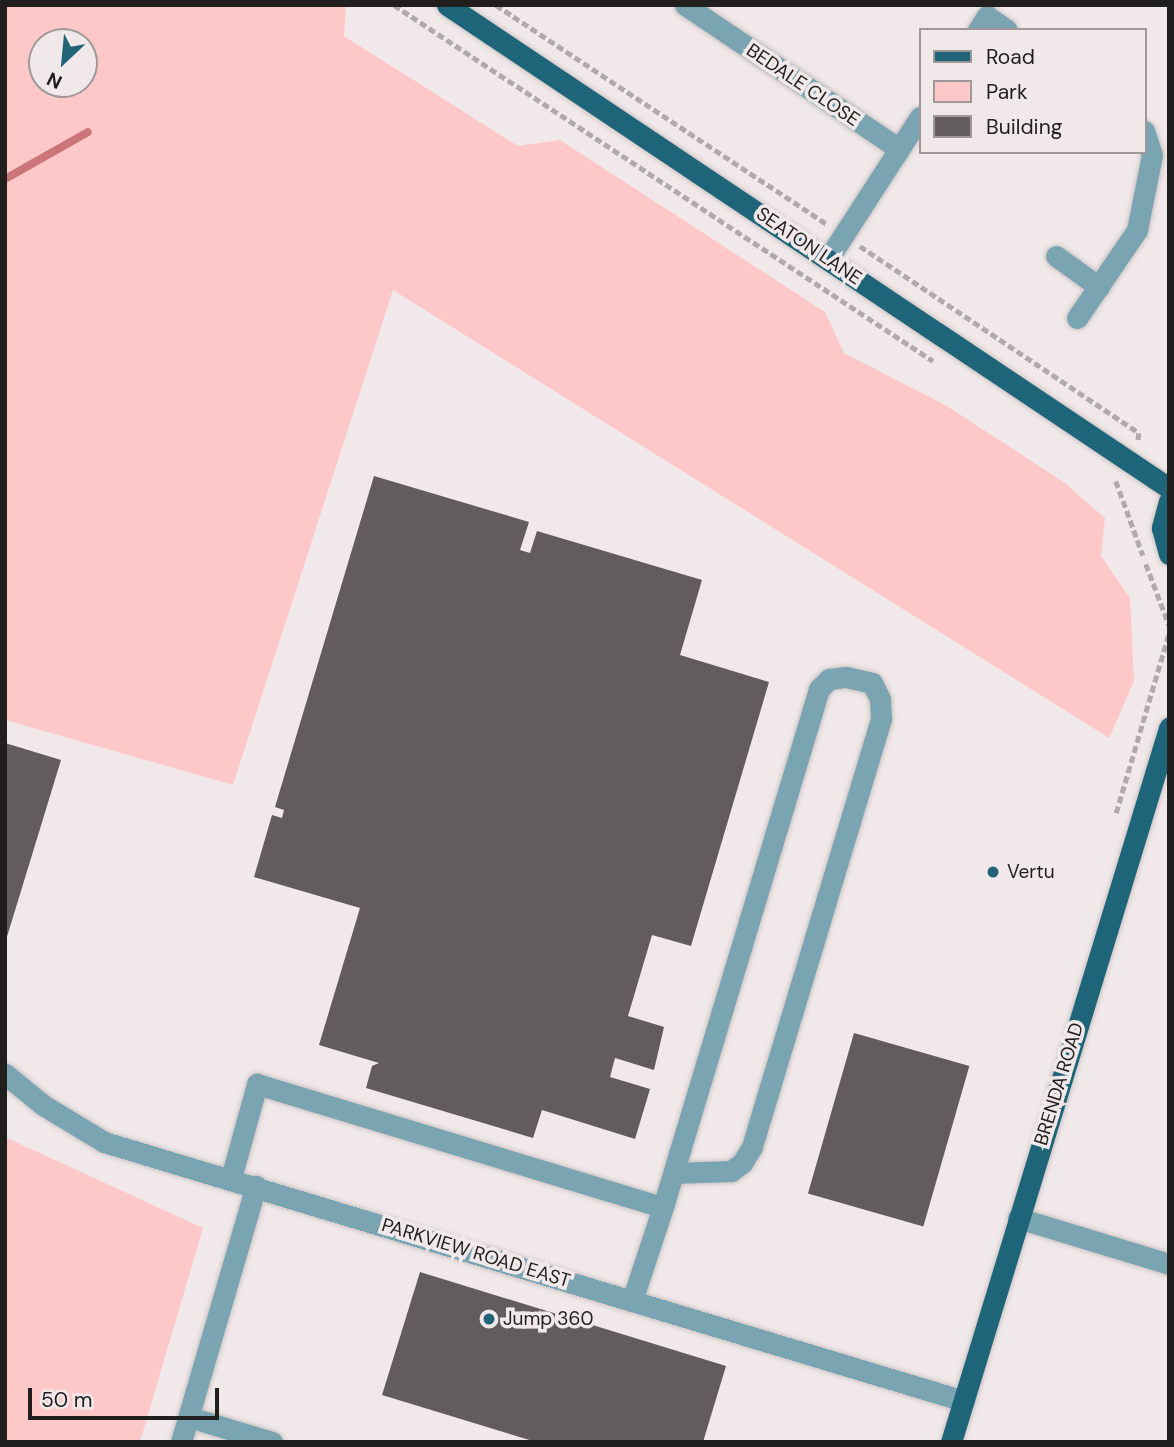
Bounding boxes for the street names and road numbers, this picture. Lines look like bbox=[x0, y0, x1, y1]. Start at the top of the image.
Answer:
street label: BEDALE CLOSE bbox=[742, 39, 864, 131]
street label: SEATON LANE bbox=[752, 202, 866, 290]
street label: BRENDA ROAD bbox=[1030, 1020, 1088, 1148]
street label: PARKVIEW ROAD EAST bbox=[379, 1213, 573, 1293]

